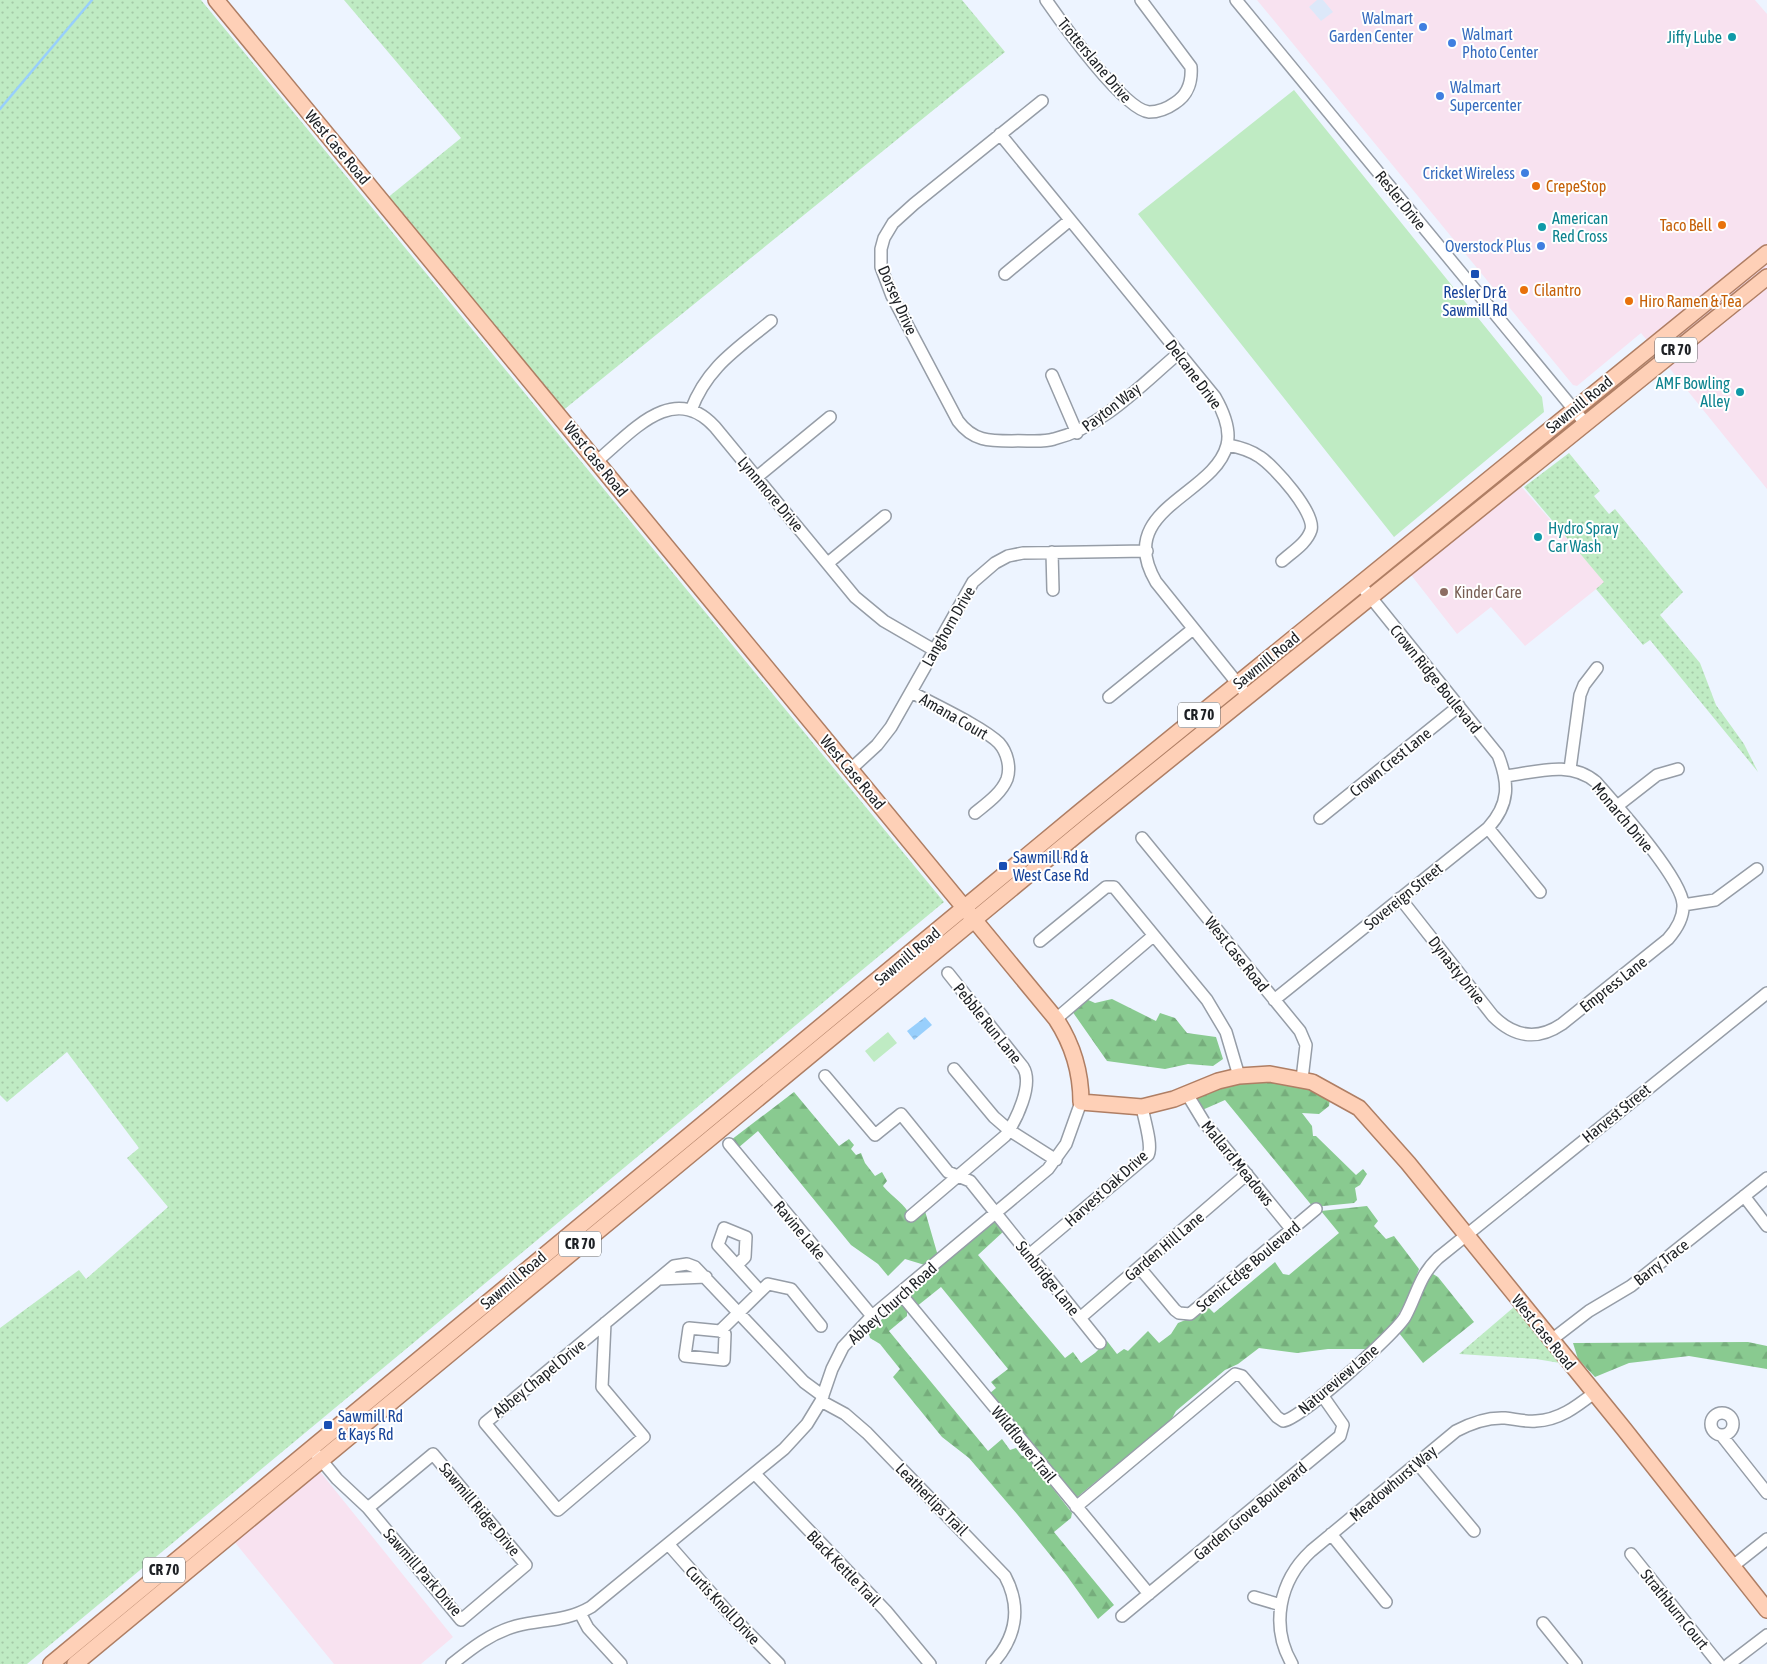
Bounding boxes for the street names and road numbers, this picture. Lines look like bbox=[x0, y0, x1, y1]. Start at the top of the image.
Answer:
street label: Trotterslane Drive bbox=[1054, 14, 1136, 106]
street label: West Case Road bbox=[302, 106, 374, 188]
street label: Resler Drive bbox=[1372, 167, 1430, 233]
street label: Dorsey Drive bbox=[874, 263, 921, 338]
street label: Delcane Drive bbox=[1162, 336, 1226, 412]
road number: CR 70 bbox=[1655, 338, 1697, 362]
street label: Sawmill Road bbox=[1542, 372, 1616, 436]
street label: Payton Way bbox=[1078, 379, 1145, 436]
street label: West Case Road bbox=[560, 418, 632, 500]
street label: Lynnmore Drive bbox=[734, 453, 807, 536]
street label: Langhorn Drive bbox=[918, 583, 979, 670]
street label: Crown Ridge Boulevard bbox=[1386, 621, 1485, 737]
street label: Sawmill Road bbox=[1229, 628, 1303, 692]
street label: Amana Court bbox=[917, 689, 992, 743]
road number: CR 70 bbox=[1178, 702, 1220, 728]
street label: Crown Crest Lane bbox=[1346, 724, 1434, 800]
street label: West Case Road bbox=[817, 731, 889, 813]
street label: Monarch Drive bbox=[1589, 779, 1657, 855]
street label: Sovereign Street bbox=[1360, 859, 1447, 934]
street label: West Case Road bbox=[1201, 913, 1273, 995]
street label: Sawmill Road bbox=[871, 923, 943, 989]
street label: Dynasty Drive bbox=[1424, 933, 1489, 1008]
street label: Empress Lane bbox=[1576, 952, 1651, 1017]
street label: Pebble Run Lane bbox=[950, 979, 1026, 1067]
street label: Harvest Street bbox=[1578, 1080, 1654, 1146]
street label: Mallard Meadows bbox=[1198, 1117, 1278, 1209]
street label: Harvest Oak Drive bbox=[1061, 1146, 1151, 1230]
street label: Ravine Lake bbox=[770, 1197, 830, 1263]
street label: Garden Hill Lane bbox=[1121, 1208, 1207, 1284]
street label: Scenic Edge Boulevard bbox=[1192, 1217, 1304, 1315]
road number: CR 70 bbox=[559, 1232, 601, 1256]
street label: Barry Trace bbox=[1630, 1235, 1693, 1290]
street label: Sunbridge Lane bbox=[1012, 1237, 1083, 1319]
street label: Sawmill Road bbox=[477, 1247, 549, 1313]
street label: Abbey Church Road bbox=[844, 1259, 941, 1348]
street label: West Case Road bbox=[1508, 1291, 1580, 1373]
street label: Abbey Chapel Drive bbox=[489, 1335, 589, 1422]
street label: Natureview Lane bbox=[1294, 1340, 1382, 1418]
street label: Wildflower Trail bbox=[988, 1403, 1060, 1486]
street label: Meadowhurst Way bbox=[1346, 1441, 1441, 1525]
street label: Garden Grove Boulevard bbox=[1190, 1458, 1310, 1564]
street label: Sawmill Ridge Drive bbox=[435, 1459, 524, 1560]
street label: Leatherlips Trail bbox=[892, 1459, 972, 1540]
street label: Sawmill Park Drive bbox=[380, 1525, 466, 1619]
street label: Black Kettle Trail bbox=[804, 1527, 885, 1610]
road number: CR 70 bbox=[143, 1558, 185, 1582]
street label: Curtis Knoll Drive bbox=[682, 1562, 764, 1648]
street label: Strathburn Court bbox=[1637, 1566, 1713, 1653]

